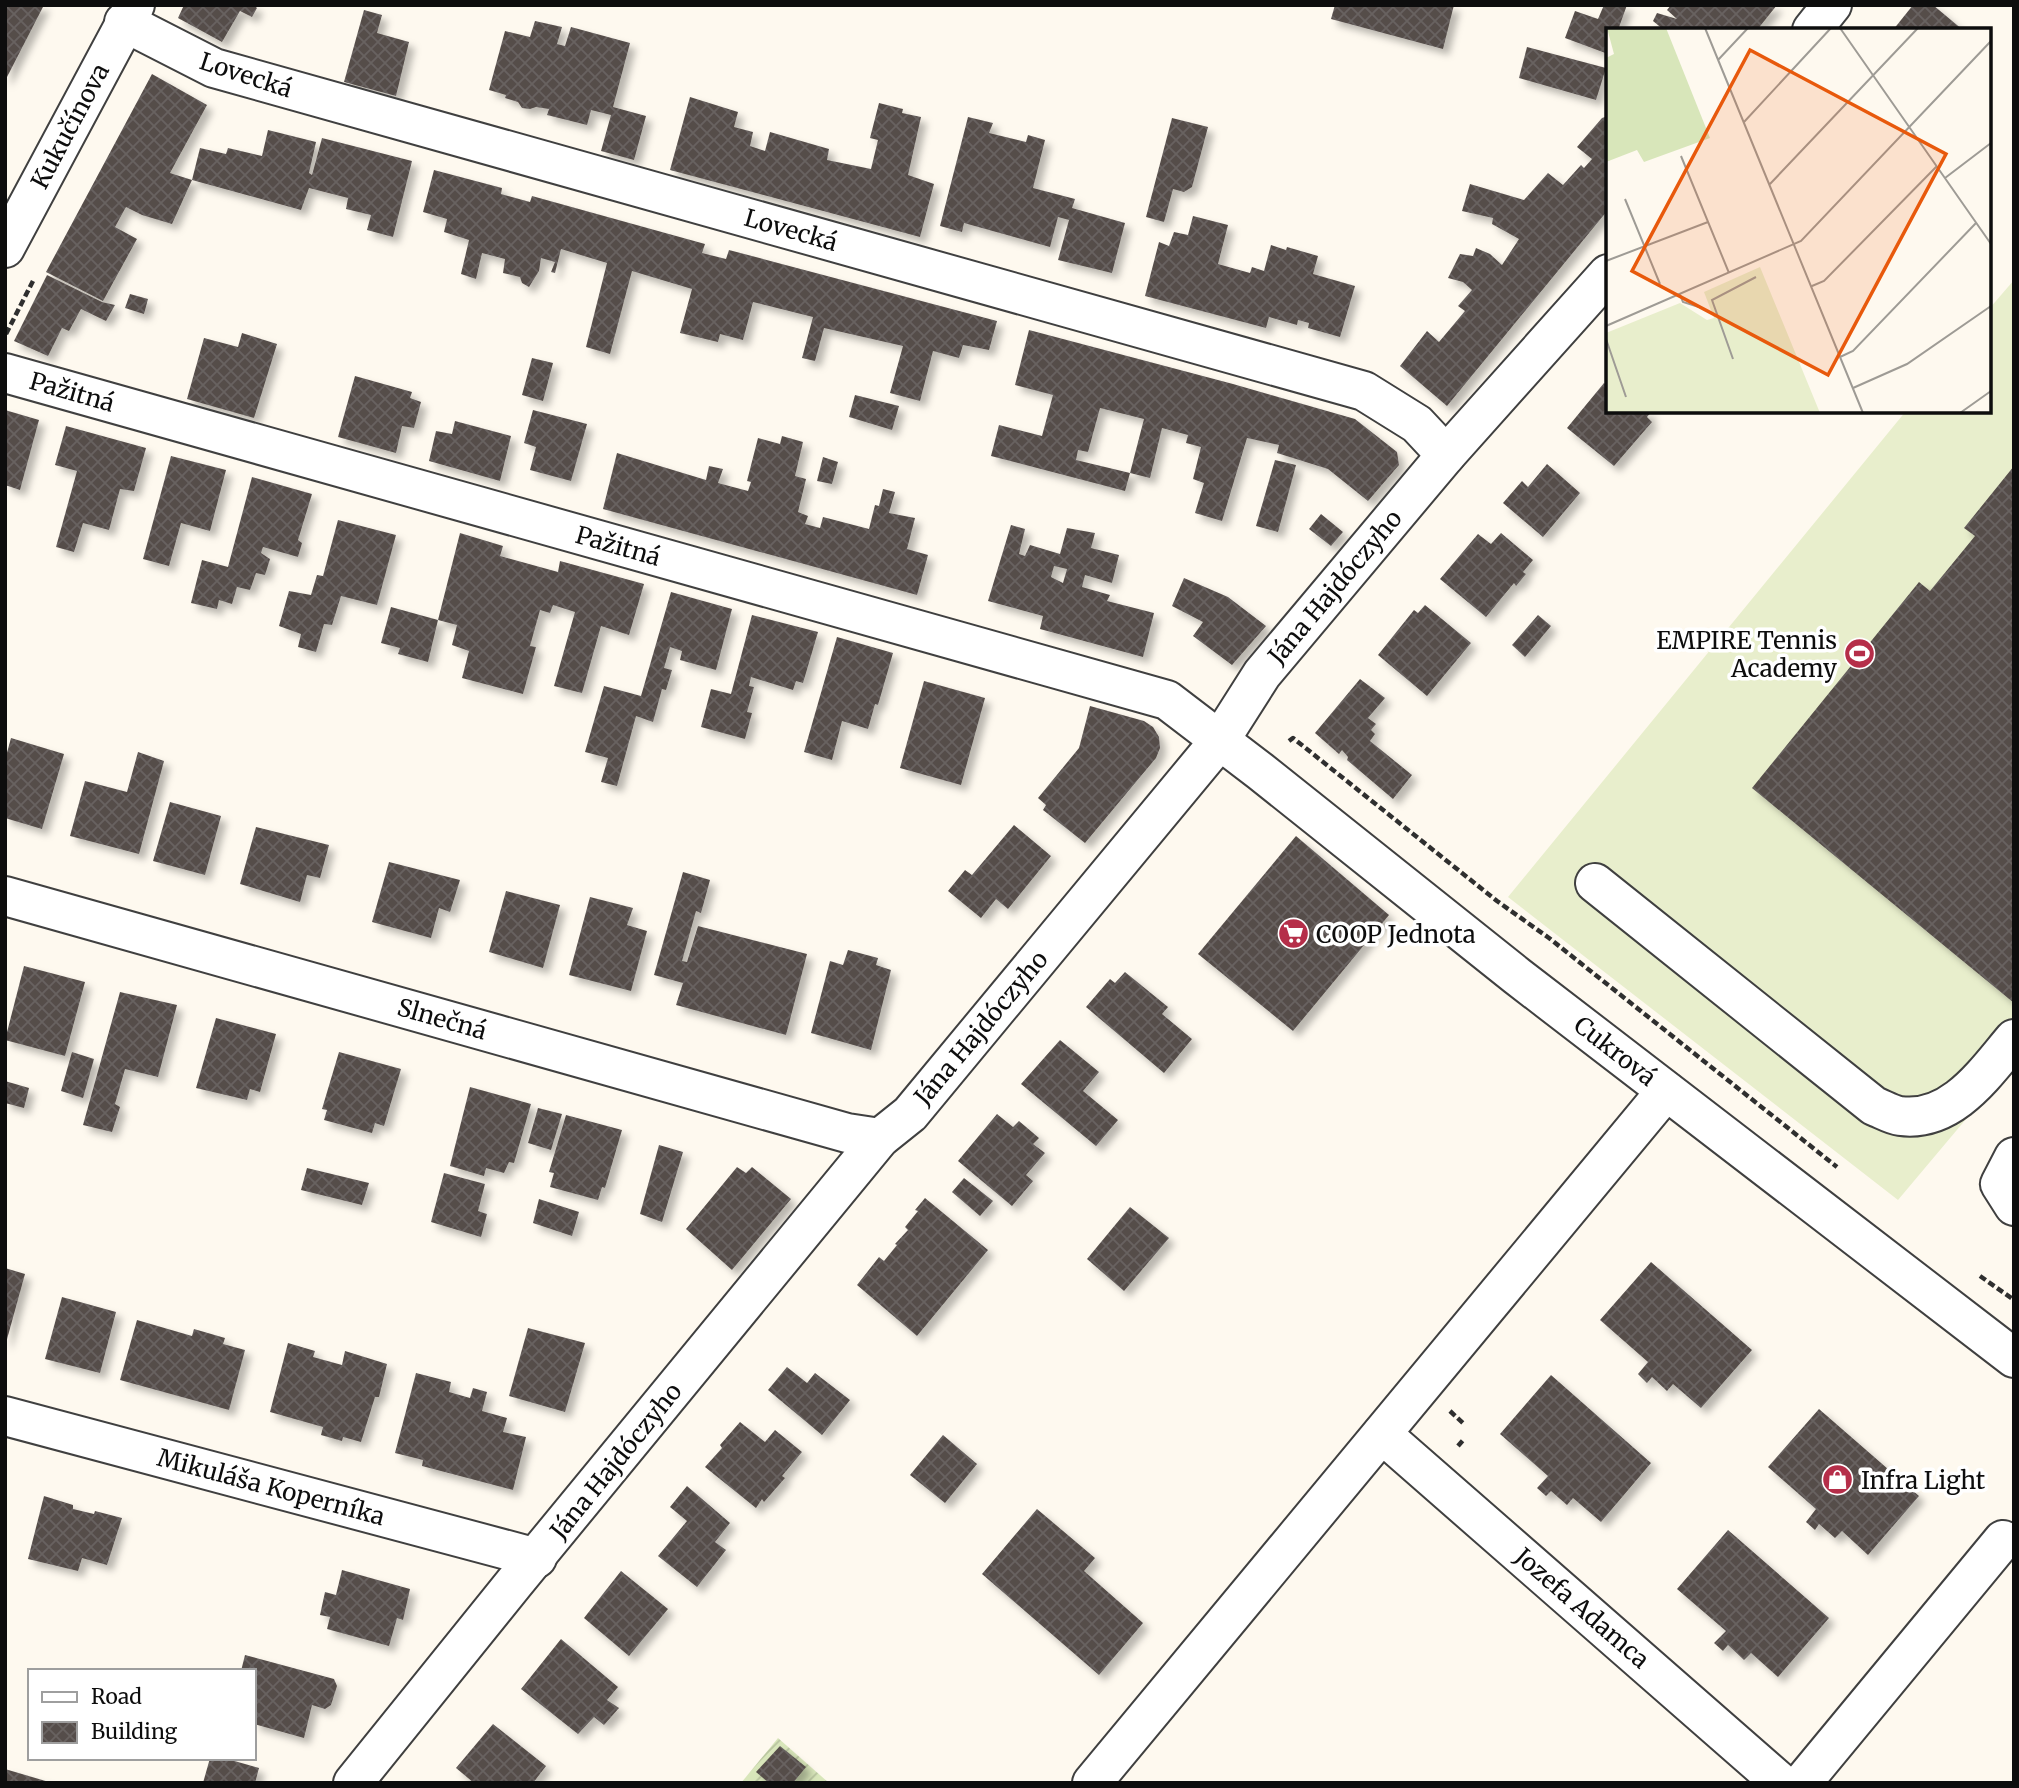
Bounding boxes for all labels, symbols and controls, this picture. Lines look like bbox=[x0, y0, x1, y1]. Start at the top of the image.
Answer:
inset map bbox=[1606, 28, 1991, 413]
street label: Lovecká bbox=[196, 46, 296, 105]
street label: Kukučínova bbox=[24, 58, 116, 194]
street label: Lovecká bbox=[741, 202, 841, 258]
street label: Pažitná bbox=[26, 365, 118, 419]
street label: Jána Hajdóczyho bbox=[1261, 503, 1409, 671]
street label: Pažitná bbox=[572, 519, 664, 573]
place label: EMPIRE Tennis Academy bbox=[1656, 625, 1837, 684]
sports icon: EMPIRE Tennis Academy bbox=[1843, 637, 1877, 671]
supermarket icon: COOP Jednota bbox=[1276, 917, 1310, 951]
place label: COOP Jednota bbox=[1316, 919, 1476, 950]
street label: Jána Hajdóczyho bbox=[907, 944, 1055, 1112]
street label: Slnečná bbox=[394, 992, 490, 1047]
street label: Cukrová bbox=[1568, 1009, 1662, 1093]
street label: Jána Hajdóczyho bbox=[543, 1377, 689, 1546]
street label: Mikuláša Koperníka bbox=[154, 1442, 388, 1532]
shop icon: Infra Light bbox=[1821, 1463, 1855, 1497]
place label: Infra Light bbox=[1861, 1465, 1986, 1496]
street label: Jozefa Adamca bbox=[1508, 1540, 1656, 1675]
legend bbox=[28, 1669, 256, 1760]
text: Road bbox=[91, 1683, 142, 1710]
text: Building bbox=[91, 1718, 178, 1745]

